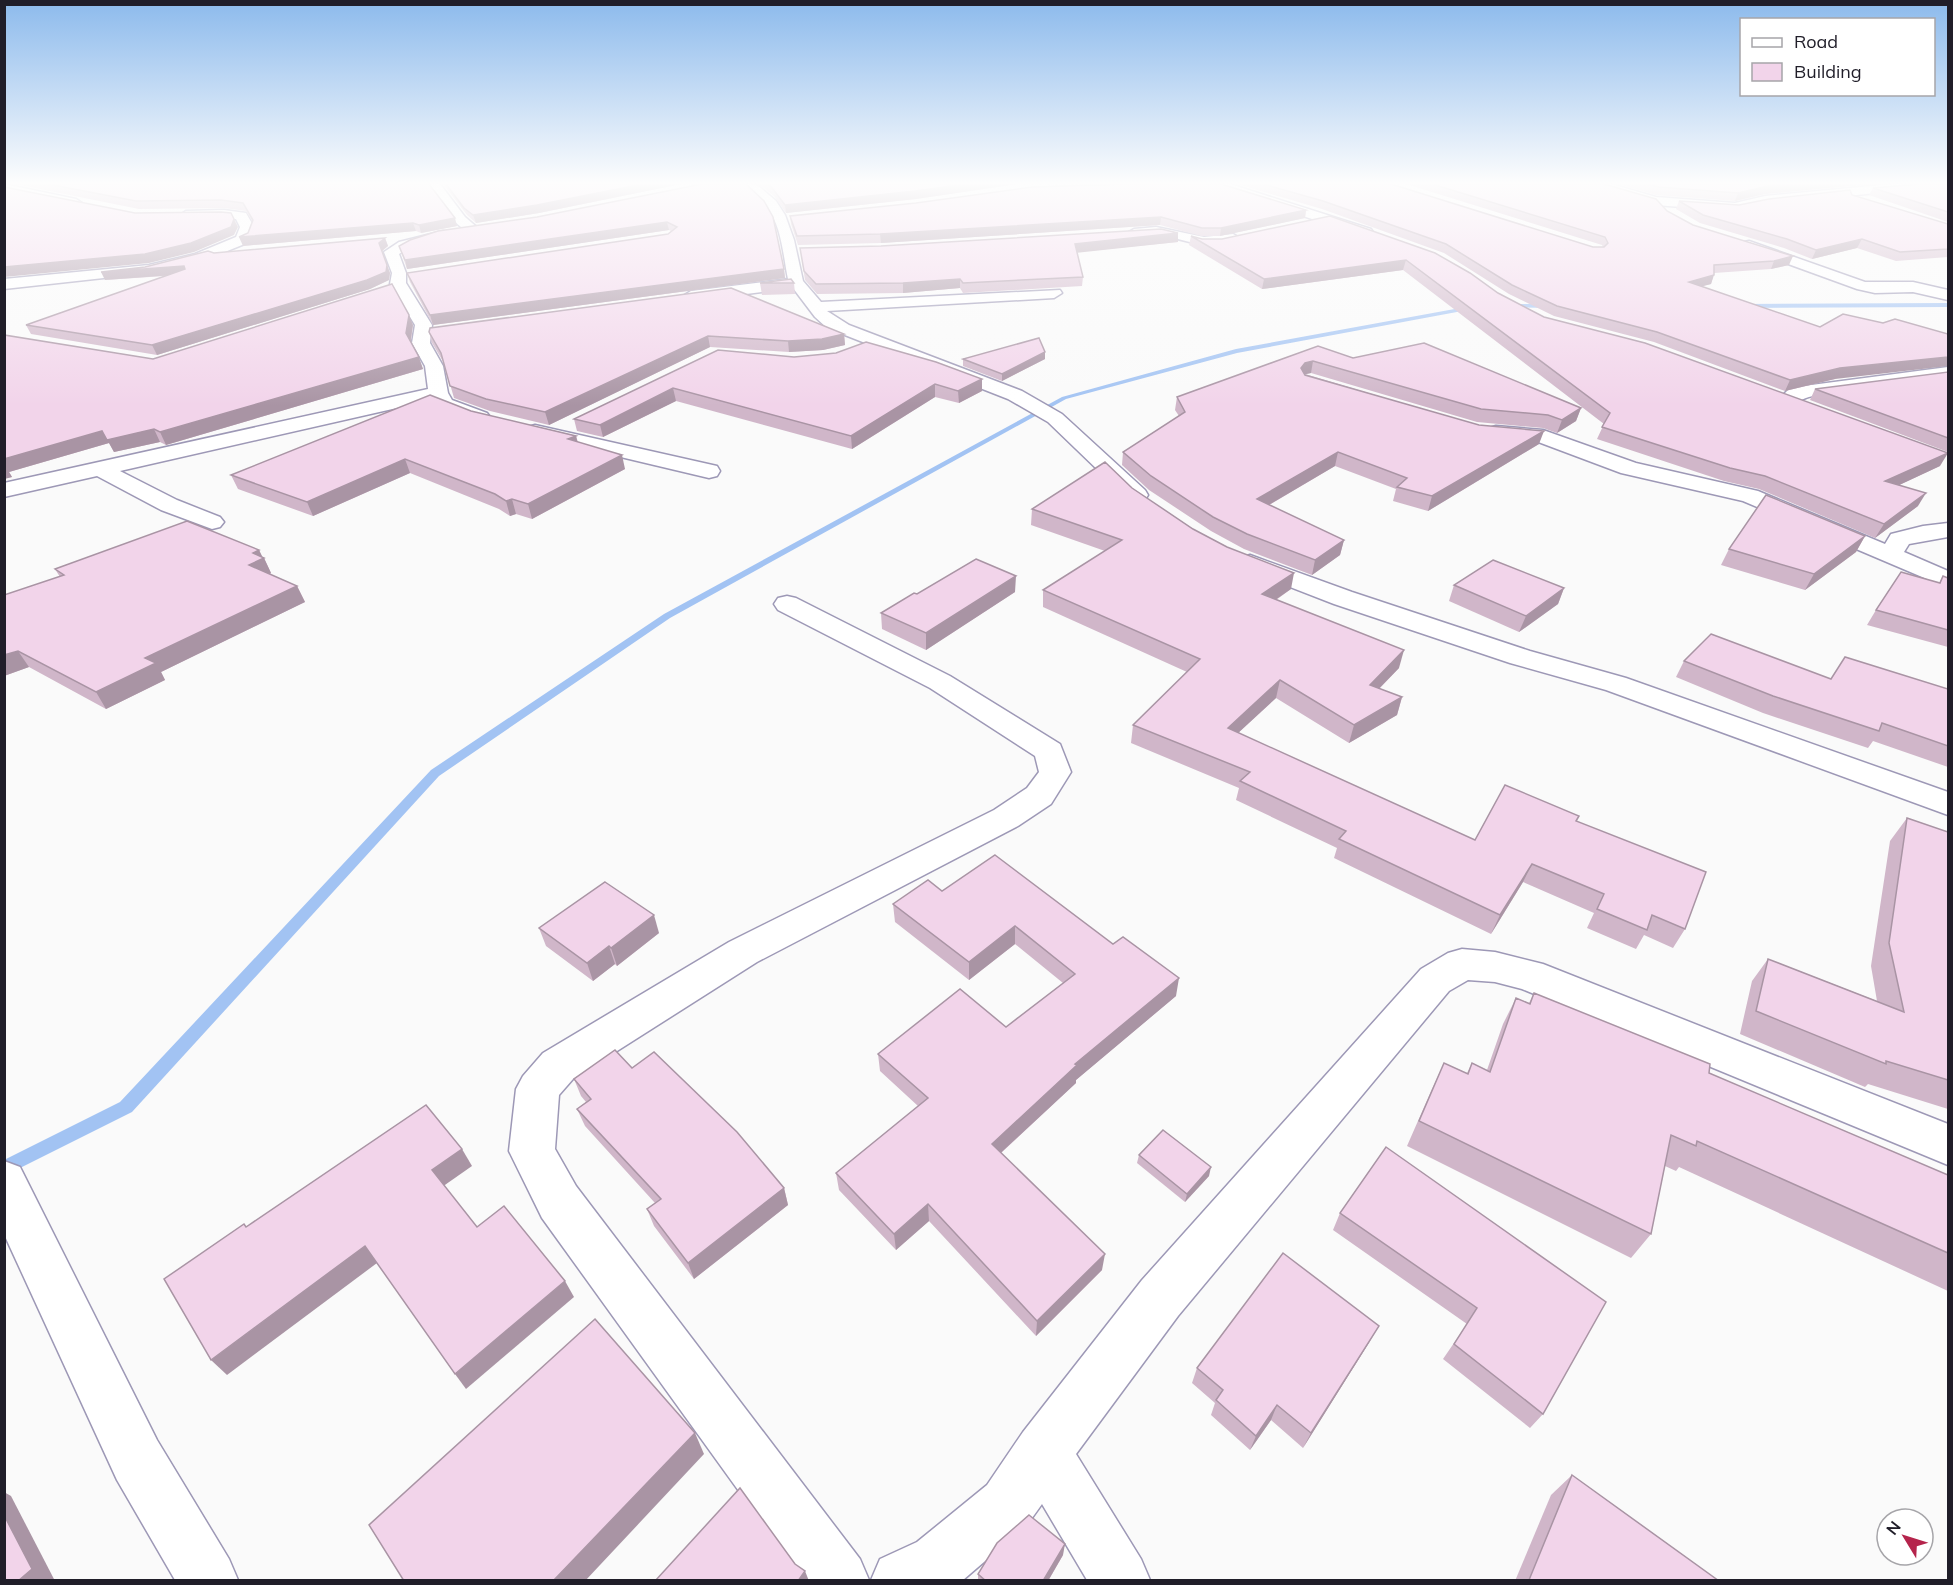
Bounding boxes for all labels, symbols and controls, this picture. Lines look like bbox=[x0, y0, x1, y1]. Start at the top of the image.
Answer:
legend bbox=[1740, 18, 1935, 96]
text: Road bbox=[1794, 30, 1838, 53]
text: Building bbox=[1794, 60, 1862, 83]
north arrow bbox=[1875, 1507, 1935, 1567]
text: N bbox=[1882, 1517, 1905, 1539]

